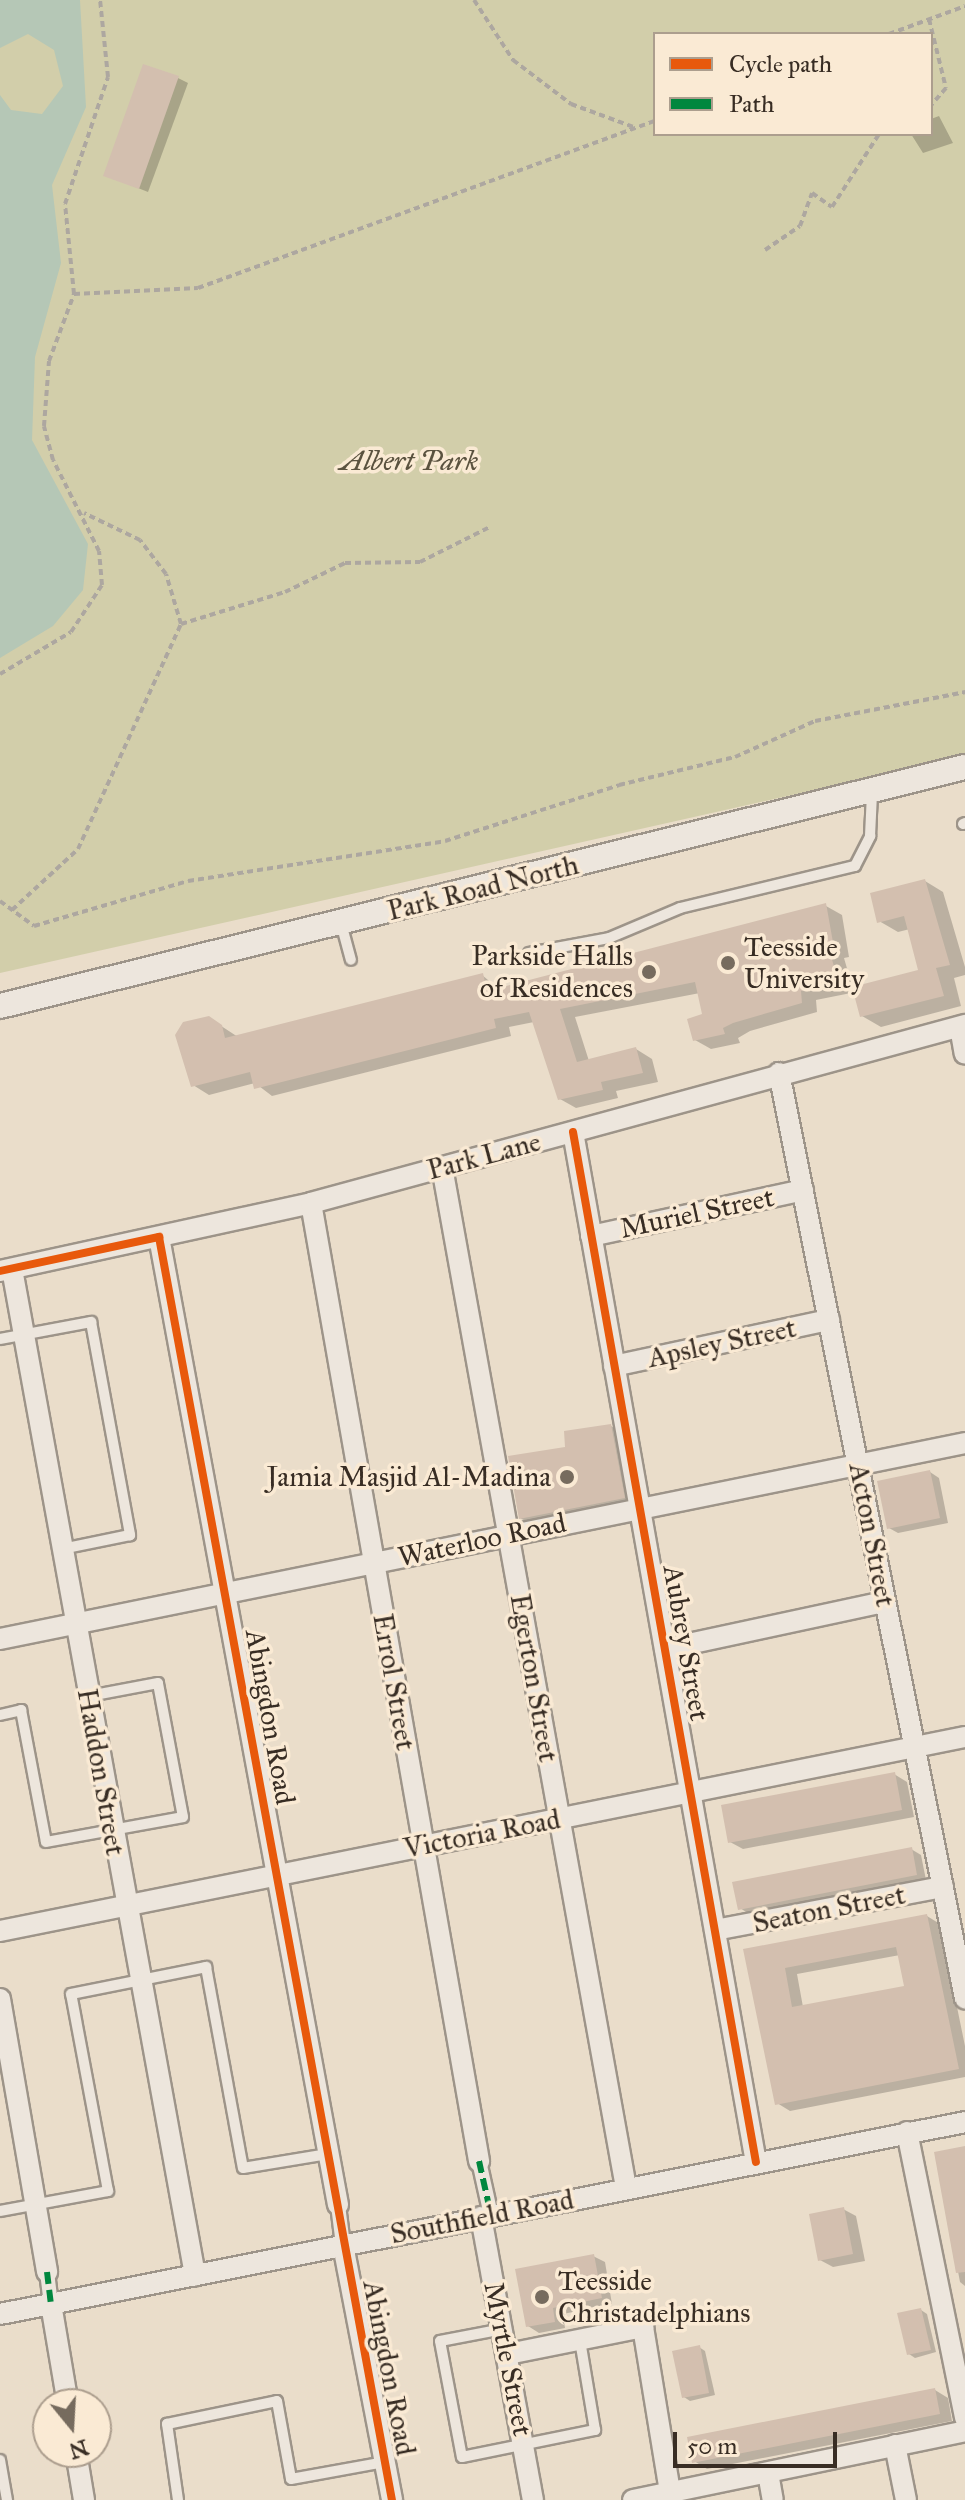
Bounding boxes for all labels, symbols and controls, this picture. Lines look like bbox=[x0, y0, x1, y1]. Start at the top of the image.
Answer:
legend bbox=[653, 32, 933, 136]
text: Cycle path bbox=[729, 49, 832, 79]
text: Path bbox=[729, 89, 774, 119]
park label: Albert Park bbox=[340, 444, 478, 478]
street label: Park Road North bbox=[384, 848, 582, 928]
place label: Teesside University bbox=[744, 930, 864, 996]
place label: Parkside Halls of Residences bbox=[471, 939, 633, 1005]
marker: Teesside University bbox=[719, 954, 737, 972]
marker: Parkside Halls of Residences bbox=[640, 963, 658, 981]
street label: Park Lane bbox=[424, 1125, 544, 1187]
street label: Muriel Street bbox=[617, 1180, 777, 1246]
street label: Apsley Street bbox=[645, 1311, 799, 1375]
place label: Jamia Masjid Al-Madina bbox=[267, 1460, 551, 1494]
street label: Acton Street bbox=[842, 1460, 902, 1610]
marker: Jamia Masjid Al-Madina bbox=[558, 1468, 576, 1486]
street label: Waterloo Road bbox=[395, 1506, 569, 1574]
street label: Aubrey Street bbox=[656, 1563, 716, 1723]
street label: Egerton Street bbox=[503, 1591, 565, 1765]
street label: Errol Street bbox=[365, 1611, 423, 1753]
street label: Abingdon Road bbox=[238, 1627, 302, 1807]
street label: Haddon Street bbox=[70, 1686, 132, 1858]
street label: Victoria Road bbox=[401, 1802, 563, 1866]
street label: Seaton Street bbox=[750, 1878, 908, 1940]
street label: Southfield Road bbox=[388, 2183, 576, 2251]
place label: Teesside Christadelphians bbox=[558, 2264, 750, 2330]
street label: Abingdon Road bbox=[356, 2278, 422, 2458]
street label: Myrtle Street bbox=[477, 2279, 539, 2439]
marker: Teesside Christadelphians bbox=[533, 2288, 551, 2306]
north arrow bbox=[32, 2388, 112, 2468]
scale bar bbox=[677, 2416, 841, 2466]
text: 50 m bbox=[687, 2431, 737, 2461]
text: N bbox=[66, 2434, 92, 2465]

